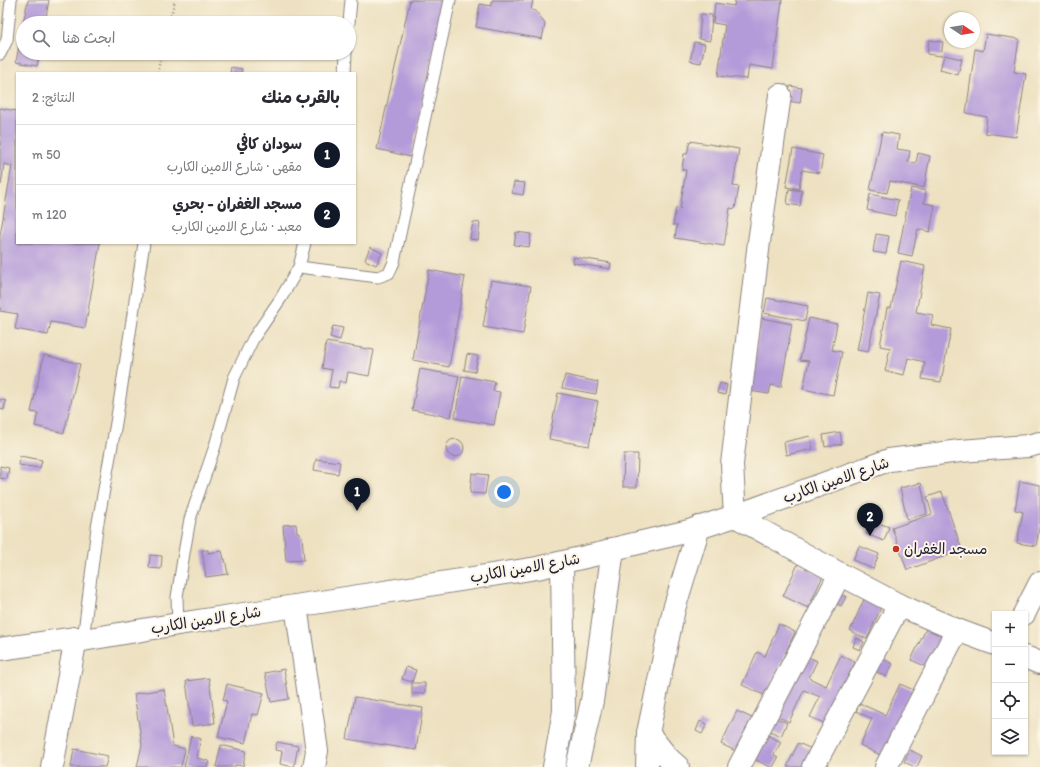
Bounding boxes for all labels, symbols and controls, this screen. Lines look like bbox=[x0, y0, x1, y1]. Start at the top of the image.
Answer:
north arrow bbox=[944, 12, 980, 48]
search box bbox=[16, 16, 356, 60]
icon: search bbox=[30, 27, 52, 49]
text: ابحث هنا bbox=[62, 29, 116, 47]
text: بالقرب منك bbox=[262, 87, 340, 107]
text: النتائج: 2 bbox=[32, 90, 75, 105]
text: سودان كافي bbox=[236, 135, 302, 153]
text: 50 m bbox=[32, 147, 61, 162]
text: 1 bbox=[324, 147, 330, 162]
text: مقهى · شارع الامين الكارب bbox=[167, 159, 302, 174]
text: مسجد الغفران - بحري bbox=[172, 195, 302, 213]
text: 120 m bbox=[32, 207, 67, 222]
text: 2 bbox=[324, 207, 330, 222]
text: معبد · شارع الامين الكارب bbox=[171, 219, 302, 234]
street label: شارع الامين الكارب bbox=[780, 453, 892, 508]
pin: 1 bbox=[344, 478, 370, 511]
your location bbox=[494, 482, 514, 502]
pin: 2 bbox=[857, 503, 883, 536]
place label: مسجد الغفران bbox=[904, 540, 987, 558]
marker: مسجد الغفران bbox=[891, 544, 901, 554]
street label: شارع الامين الكارب bbox=[469, 549, 582, 588]
street label: شارع الامين الكارب bbox=[150, 602, 263, 639]
map controls bbox=[992, 611, 1028, 755]
button: + bbox=[992, 611, 1028, 647]
button: − bbox=[992, 647, 1028, 683]
button: locate bbox=[992, 683, 1028, 719]
button: layers bbox=[992, 719, 1028, 755]

